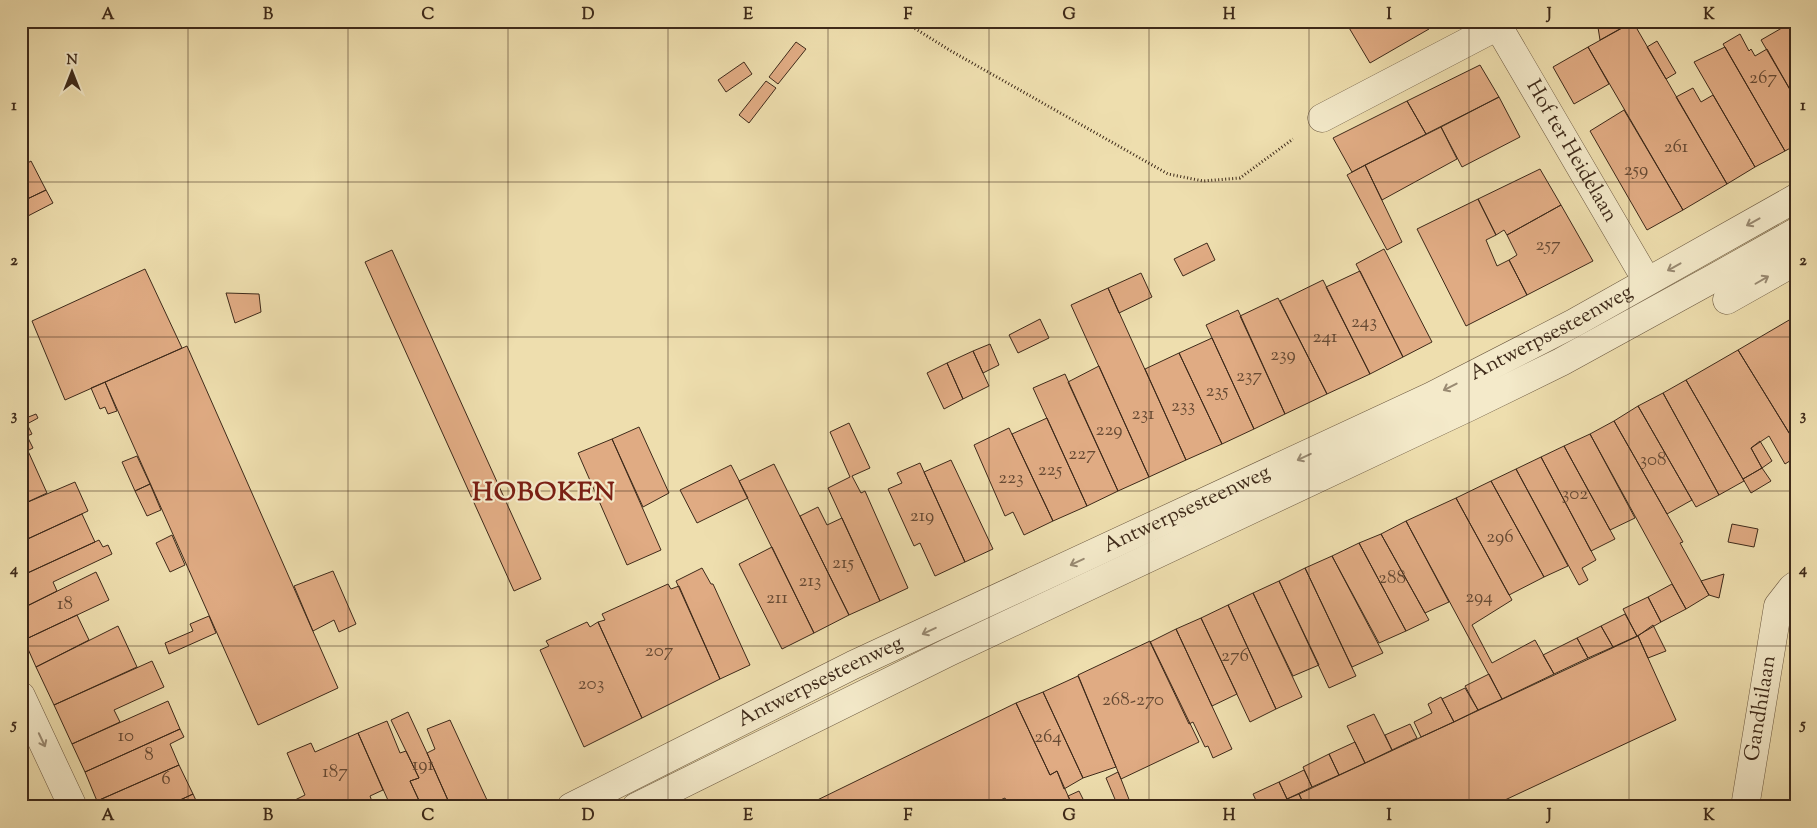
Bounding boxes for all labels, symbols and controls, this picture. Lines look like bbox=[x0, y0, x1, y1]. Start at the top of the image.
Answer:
text: A bbox=[102, 4, 115, 27]
text: B bbox=[263, 4, 273, 27]
text: C bbox=[422, 4, 435, 27]
text: D bbox=[582, 4, 595, 27]
text: E bbox=[743, 4, 753, 27]
text: F bbox=[904, 4, 913, 27]
text: G bbox=[1062, 4, 1076, 27]
text: H bbox=[1223, 4, 1236, 27]
text: I bbox=[1386, 4, 1392, 27]
text: J bbox=[1545, 4, 1552, 27]
text: K bbox=[1703, 4, 1715, 27]
north arrow bbox=[48, 48, 98, 98]
text: N bbox=[66, 51, 78, 71]
house number: 267 bbox=[1749, 65, 1777, 92]
street label: Hof ter Heidelaan bbox=[1518, 75, 1625, 228]
text: 1 bbox=[11, 95, 17, 118]
text: 1 bbox=[1800, 95, 1806, 118]
house number: 261 bbox=[1664, 134, 1689, 161]
house number: 259 bbox=[1624, 157, 1648, 184]
one-way arrow bbox=[1747, 218, 1761, 228]
house number: 257 bbox=[1536, 232, 1561, 259]
text: 2 bbox=[10, 250, 18, 273]
text: 2 bbox=[1799, 250, 1807, 273]
one-way arrow bbox=[1667, 262, 1682, 272]
one-way arrow bbox=[1754, 275, 1768, 285]
street label: Antwerpsesteenweg bbox=[1465, 278, 1639, 389]
house number: 243 bbox=[1351, 309, 1377, 336]
house number: 241 bbox=[1313, 324, 1338, 351]
house number: 239 bbox=[1270, 342, 1296, 369]
house number: 237 bbox=[1236, 363, 1263, 390]
house number: 235 bbox=[1205, 378, 1229, 405]
one-way arrow bbox=[1443, 383, 1458, 392]
house number: 233 bbox=[1171, 393, 1195, 420]
house number: 231 bbox=[1131, 401, 1155, 428]
text: 3 bbox=[11, 405, 18, 428]
text: 3 bbox=[1800, 405, 1807, 428]
house number: 229 bbox=[1095, 417, 1123, 444]
house number: 227 bbox=[1068, 441, 1096, 468]
house number: 308 bbox=[1639, 447, 1667, 474]
one-way arrow bbox=[1297, 453, 1312, 462]
house number: 225 bbox=[1038, 457, 1063, 484]
street label: Antwerpsesteenweg bbox=[1099, 458, 1275, 562]
house number: 223 bbox=[998, 465, 1024, 492]
district label: HOBOKEN bbox=[472, 475, 616, 512]
house number: 302 bbox=[1562, 481, 1588, 508]
house number: 219 bbox=[910, 503, 934, 530]
house number: 296 bbox=[1486, 524, 1514, 551]
house number: 215 bbox=[832, 550, 854, 577]
one-way arrow bbox=[1070, 558, 1085, 568]
text: 4 bbox=[9, 559, 18, 582]
text: 4 bbox=[1798, 559, 1807, 582]
house number: 288 bbox=[1378, 565, 1406, 592]
house number: 213 bbox=[798, 568, 822, 595]
house number: 294 bbox=[1465, 584, 1493, 611]
house number: 211 bbox=[766, 585, 788, 612]
house number: 18 bbox=[57, 591, 73, 618]
one-way arrow bbox=[922, 626, 937, 636]
street label: Antwerpsesteenweg bbox=[733, 629, 908, 736]
house number: 207 bbox=[645, 638, 674, 665]
house number: 276 bbox=[1221, 643, 1249, 670]
street label: Gandhilaan bbox=[1738, 653, 1785, 763]
house number: 203 bbox=[578, 671, 604, 698]
house number: 268-270 bbox=[1102, 687, 1164, 714]
text: 5 bbox=[9, 714, 17, 737]
text: 5 bbox=[1798, 714, 1806, 737]
house number: 10 bbox=[118, 723, 134, 750]
house number: 264 bbox=[1034, 724, 1062, 751]
one-way arrow bbox=[37, 732, 47, 747]
house number: 8 bbox=[144, 742, 154, 769]
house number: 191 bbox=[412, 752, 435, 779]
house number: 187 bbox=[322, 759, 348, 786]
house number: 6 bbox=[161, 766, 171, 793]
text: A bbox=[102, 805, 115, 828]
text: B bbox=[263, 805, 273, 828]
text: C bbox=[422, 805, 435, 828]
text: D bbox=[582, 805, 595, 828]
text: E bbox=[743, 805, 753, 828]
text: F bbox=[904, 805, 913, 828]
text: G bbox=[1062, 805, 1076, 828]
text: H bbox=[1223, 805, 1236, 828]
text: I bbox=[1386, 805, 1392, 828]
text: J bbox=[1545, 805, 1552, 828]
text: K bbox=[1703, 805, 1715, 828]

